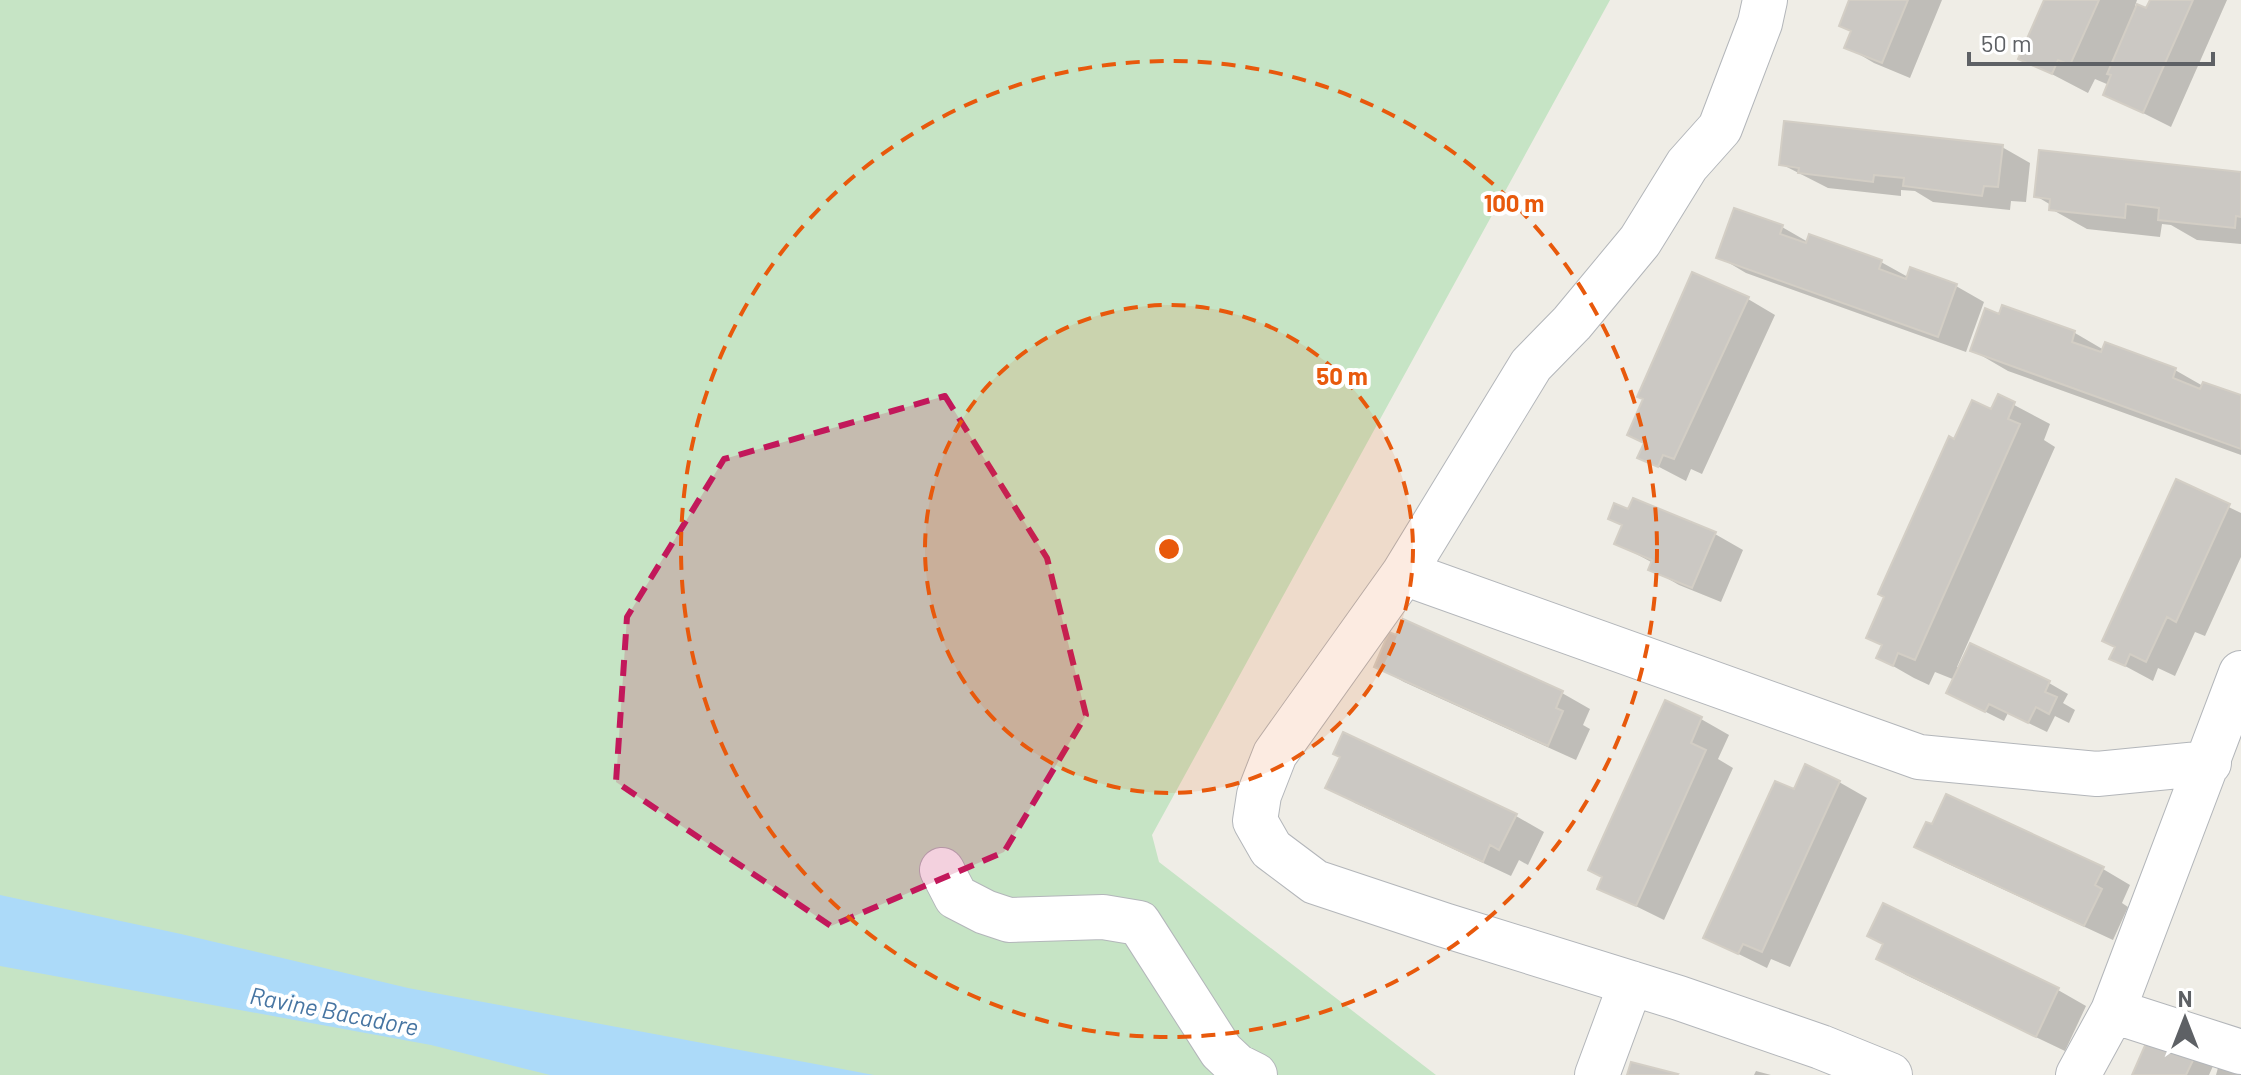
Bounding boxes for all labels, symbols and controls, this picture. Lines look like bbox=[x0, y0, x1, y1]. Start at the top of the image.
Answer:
scale bar bbox=[1969, 16, 2213, 66]
text: 50 m bbox=[1981, 28, 2032, 57]
text: 100 m bbox=[1484, 188, 1544, 217]
text: 50 m bbox=[1316, 361, 1368, 390]
centre of rings bbox=[1155, 535, 1183, 563]
north arrow bbox=[2145, 979, 2225, 1059]
water label: Ravine Bacadore bbox=[247, 980, 421, 1041]
text: N bbox=[2178, 985, 2192, 1011]

